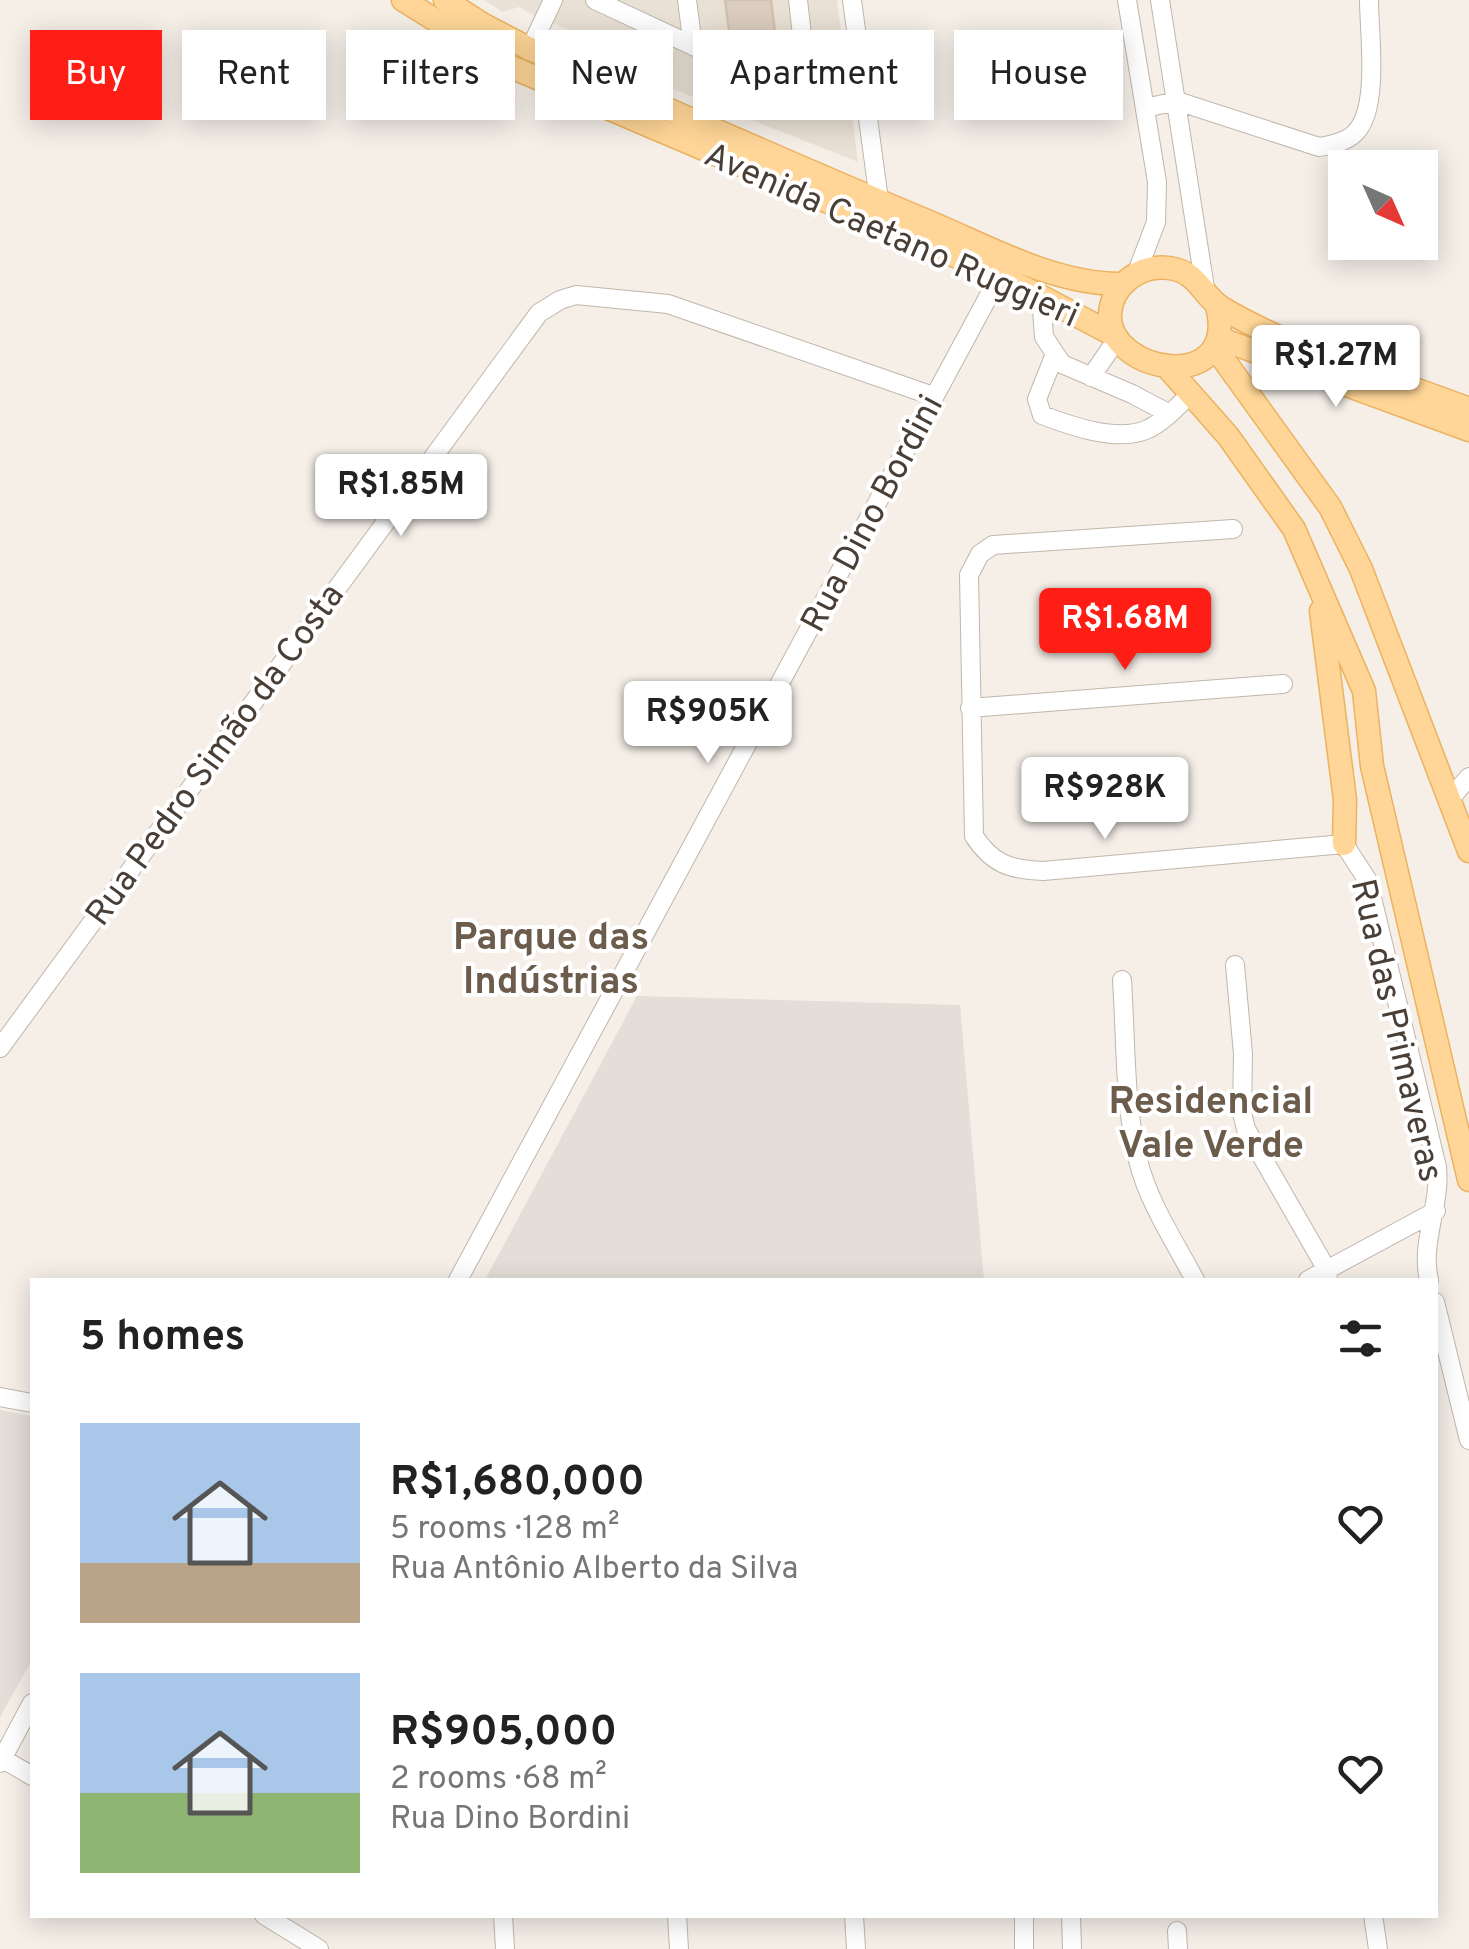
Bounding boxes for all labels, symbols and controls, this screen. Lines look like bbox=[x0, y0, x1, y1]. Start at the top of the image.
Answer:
chip: Buy bbox=[30, 30, 162, 120]
chip: Rent bbox=[182, 30, 326, 120]
chip: Filters bbox=[346, 30, 515, 120]
chip: New bbox=[535, 30, 673, 120]
chip: Apartment bbox=[693, 30, 934, 120]
chip: House bbox=[954, 30, 1123, 120]
street label: Avenida Caetano Ruggieri bbox=[697, 134, 1085, 339]
north arrow bbox=[1328, 150, 1438, 260]
map controls bbox=[1328, 150, 1438, 260]
pin: R$1.27M bbox=[1244, 325, 1428, 410]
text: R$1.27M bbox=[1274, 337, 1398, 377]
street label: Rua Dino Bordini bbox=[793, 388, 955, 641]
pin: R$1.85M bbox=[309, 454, 493, 539]
text: R$1.85M bbox=[337, 466, 465, 506]
street label: Rua Pedro Simão da Costa bbox=[77, 576, 355, 936]
pin: R$1.68M bbox=[1033, 588, 1217, 673]
text: R$1.68M bbox=[1061, 600, 1189, 640]
pin: R$905K bbox=[627, 681, 789, 766]
text: R$905K bbox=[646, 693, 770, 733]
pin: R$928K bbox=[1024, 757, 1186, 842]
text: R$928K bbox=[1043, 769, 1167, 809]
street label: Rua das Primaveras bbox=[1339, 875, 1451, 1186]
district label: Parque das Indústrias bbox=[453, 915, 649, 1008]
district label: Residencial Vale Verde bbox=[1109, 1079, 1313, 1172]
icon: filters bbox=[1333, 1311, 1388, 1366]
text: 5 homes bbox=[80, 1312, 245, 1365]
text: R$1,680,000 bbox=[390, 1457, 645, 1510]
icon: home bbox=[160, 1463, 280, 1583]
icon: heart bbox=[1333, 1496, 1388, 1551]
text: 5 rooms · 128 m² bbox=[390, 1510, 620, 1550]
text: Rua Antônio Alberto da Silva bbox=[390, 1550, 798, 1590]
text: R$905,000 bbox=[390, 1707, 617, 1760]
icon: home bbox=[160, 1713, 280, 1833]
icon: heart bbox=[1333, 1746, 1388, 1801]
text: 2 rooms · 68 m² bbox=[390, 1760, 607, 1800]
text: Rua Dino Bordini bbox=[390, 1800, 630, 1840]

